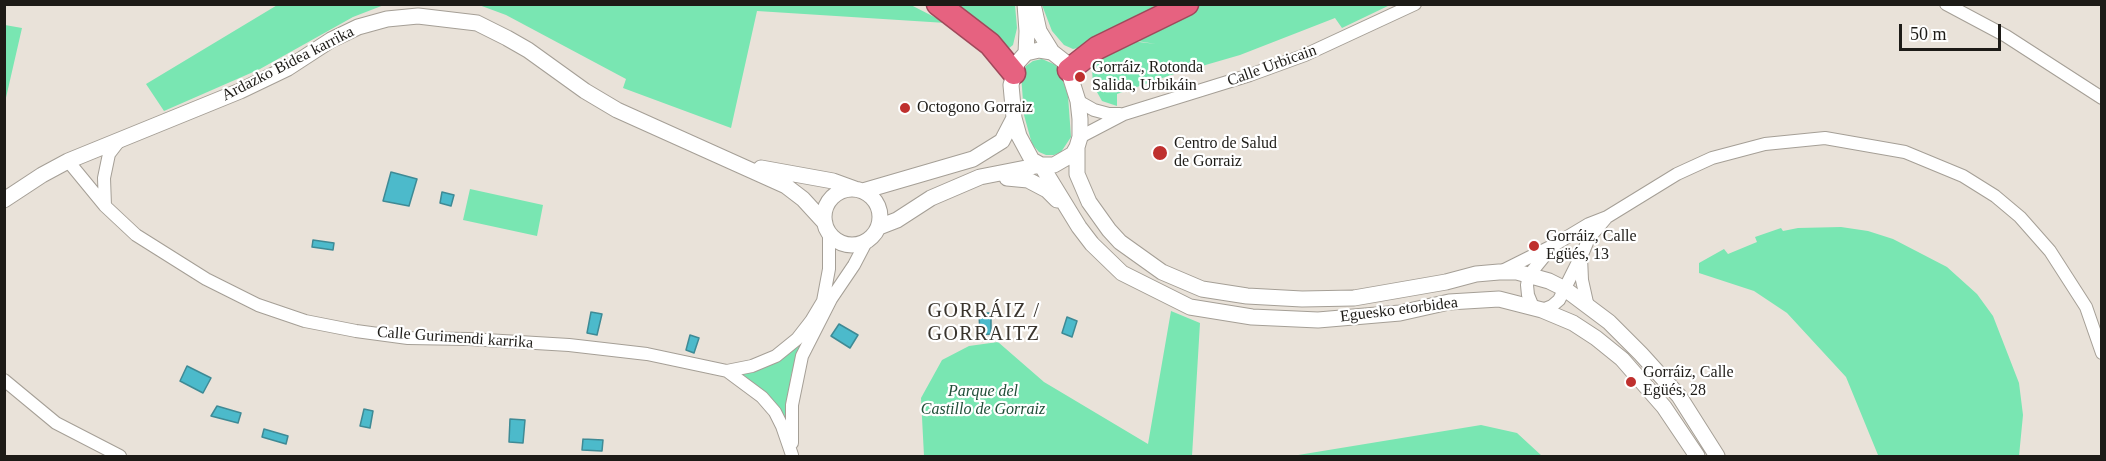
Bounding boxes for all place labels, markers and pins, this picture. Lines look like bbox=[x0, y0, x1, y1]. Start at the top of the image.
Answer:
place label: Gorráiz, Rotonda Salida, Urbikáin bbox=[1092, 58, 1203, 96]
marker: Gorráiz, Rotonda Salida, Urbikáin bbox=[1073, 70, 1087, 84]
place label: Octogono Gorraiz bbox=[917, 98, 1033, 118]
marker: Octogono Gorraiz bbox=[898, 101, 912, 115]
place label: Centro de Salud de Gorraiz bbox=[1174, 134, 1277, 172]
marker: Centro de Salud de Gorraiz bbox=[1151, 144, 1169, 162]
place label: Gorráiz, Calle Egüés, 13 bbox=[1546, 227, 1637, 265]
marker: Gorráiz, Calle Egüés, 13 bbox=[1527, 239, 1541, 253]
place label: Gorráiz, Calle Egüés, 28 bbox=[1643, 363, 1734, 401]
marker: Gorráiz, Calle Egüés, 28 bbox=[1624, 375, 1638, 389]

